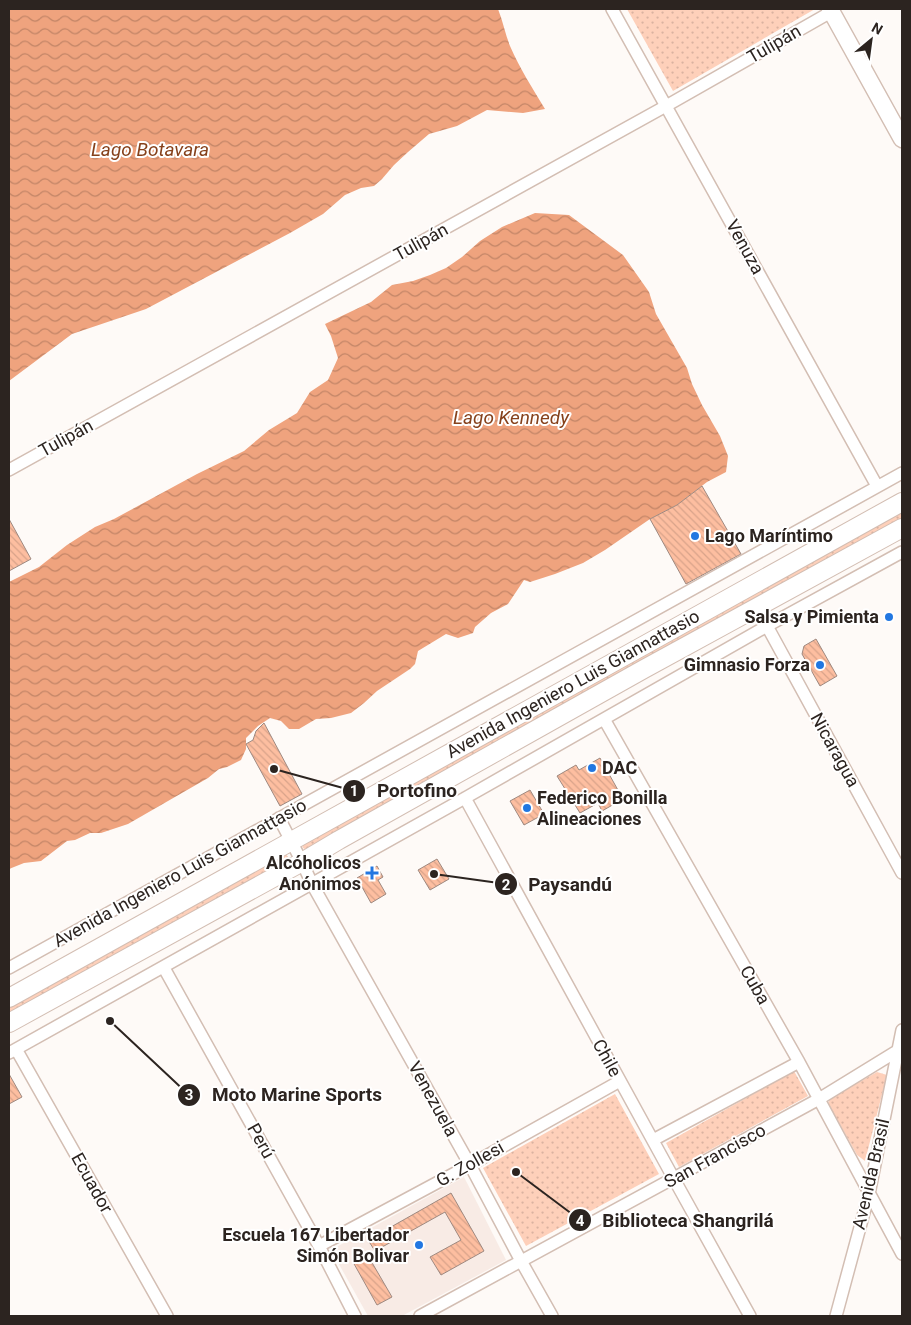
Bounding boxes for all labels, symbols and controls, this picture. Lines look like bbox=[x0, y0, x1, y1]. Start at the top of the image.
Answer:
north arrow bbox=[846, 15, 896, 65]
text: N bbox=[869, 19, 886, 38]
street label: Tulipán bbox=[743, 20, 804, 67]
water label: Lago Botavara bbox=[91, 138, 209, 161]
street label: Venuza bbox=[722, 216, 769, 278]
street label: Tulipán bbox=[390, 218, 451, 265]
water label: Lago Kennedy bbox=[453, 406, 570, 429]
street label: Tulipán bbox=[35, 414, 96, 461]
place label: Lago Maríntimo bbox=[705, 525, 833, 546]
marker: Lago Maríntimo bbox=[689, 530, 701, 542]
street label: Avenida Ingeniero Luis Giannattasio bbox=[443, 605, 703, 762]
place label: Salsa y Pimienta bbox=[744, 606, 879, 627]
marker: Salsa y Pimienta bbox=[883, 611, 895, 623]
place label: Gimnasio Forza bbox=[684, 654, 810, 675]
marker: Gimnasio Forza bbox=[814, 659, 826, 671]
street label: Nicaragua bbox=[806, 709, 864, 791]
place label: DAC bbox=[602, 757, 637, 778]
marker: DAC bbox=[586, 762, 598, 774]
callout: Portofino bbox=[342, 774, 467, 808]
text: Portofino bbox=[377, 779, 457, 802]
text: 1 bbox=[350, 782, 358, 800]
place label: Federico Bonilla Alineaciones bbox=[537, 787, 668, 829]
street label: Avenida Ingeniero Luis Giannattasio bbox=[50, 794, 310, 951]
marker: Federico Bonilla Alineaciones bbox=[521, 802, 533, 814]
place label: Alcóholicos Anónimos bbox=[266, 852, 361, 894]
marker: Alcóholicos Anónimos bbox=[365, 866, 379, 880]
callout: Paysandú bbox=[493, 867, 622, 901]
text: Paysandú bbox=[528, 873, 612, 896]
text: 2 bbox=[502, 876, 511, 894]
street label: Cuba bbox=[736, 962, 775, 1008]
street label: Chile bbox=[589, 1035, 626, 1080]
street label: Venezuela bbox=[404, 1058, 463, 1140]
callout: Moto Marine Sports bbox=[176, 1078, 392, 1112]
text: Moto Marine Sports bbox=[212, 1083, 382, 1106]
text: 3 bbox=[185, 1086, 193, 1104]
street label: Avenida Brasil bbox=[848, 1116, 893, 1231]
street label: San Francisco bbox=[660, 1119, 769, 1192]
street label: Perú bbox=[243, 1120, 280, 1162]
street label: G. Zollesi bbox=[432, 1136, 507, 1191]
street label: Ecuador bbox=[67, 1149, 118, 1217]
callout: Biblioteca Shangrilá bbox=[568, 1203, 784, 1237]
text: Biblioteca Shangrilá bbox=[602, 1209, 774, 1232]
text: 4 bbox=[576, 1212, 585, 1230]
place label: Escuela 167 Libertador Simón Bolivar bbox=[222, 1224, 409, 1266]
marker: Escuela 167 Libertador Simón Bolivar bbox=[413, 1239, 425, 1251]

